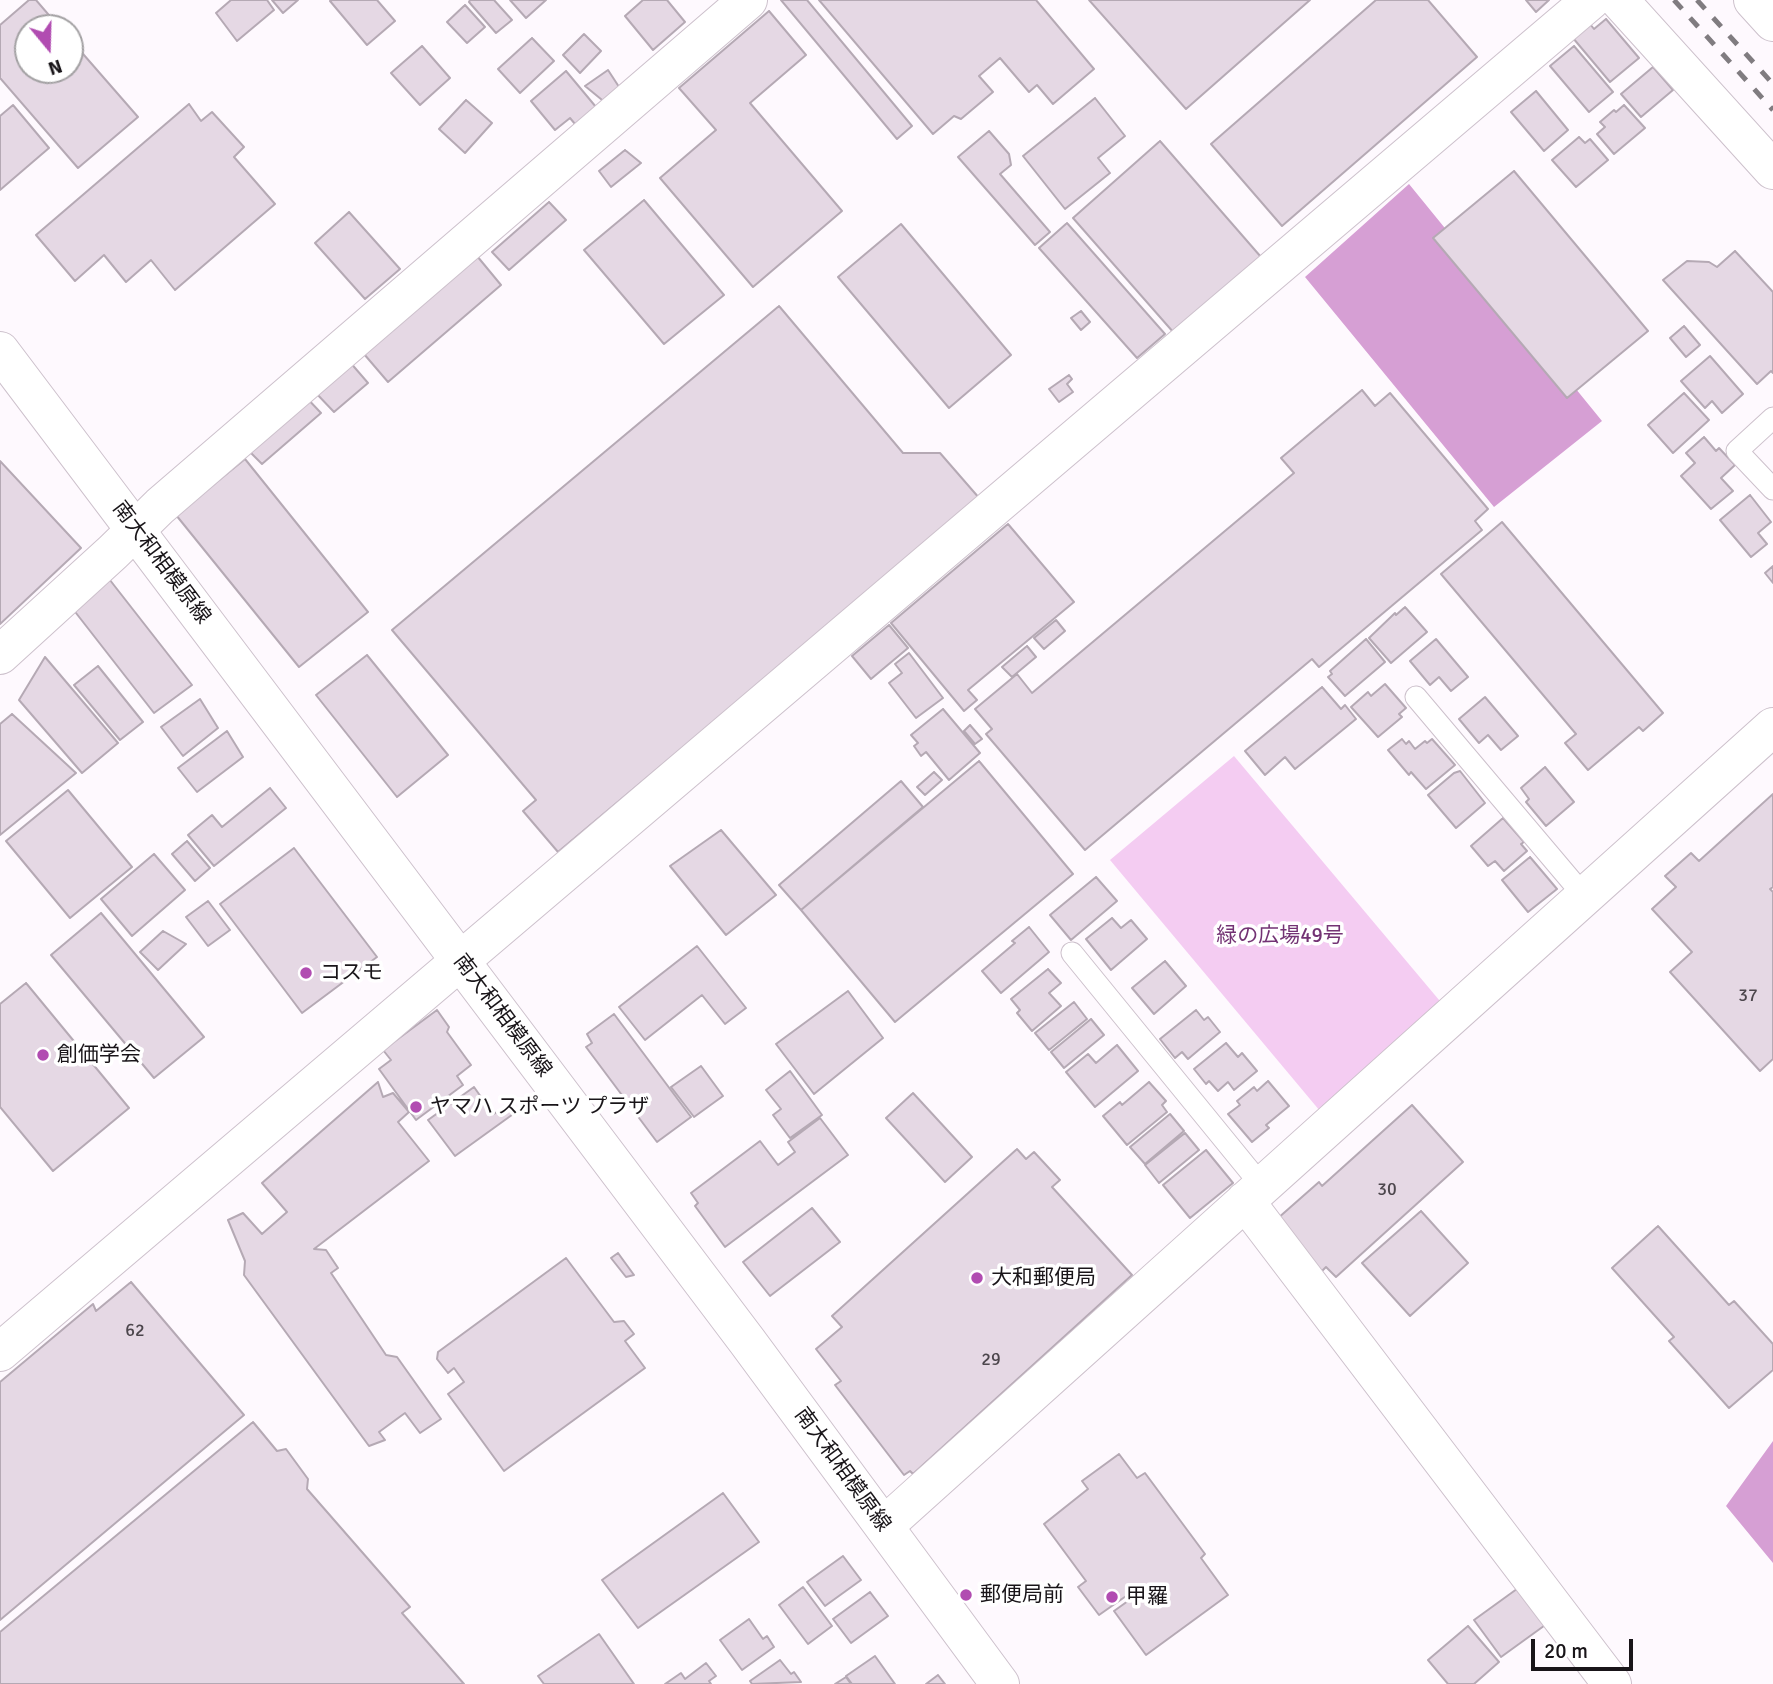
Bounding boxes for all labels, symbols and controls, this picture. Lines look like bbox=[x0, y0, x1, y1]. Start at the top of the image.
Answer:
north arrow bbox=[14, 14, 84, 84]
text: N bbox=[45, 53, 65, 80]
street label: 南大和相模原線 bbox=[107, 497, 215, 629]
park label: 緑の広場49号 bbox=[1216, 923, 1344, 949]
street label: 南大和相模原線 bbox=[448, 950, 556, 1082]
place label: コスモ bbox=[320, 960, 383, 986]
marker: コスモ bbox=[298, 965, 314, 981]
house number: 37 bbox=[1738, 985, 1758, 1007]
place label: 創価学会 bbox=[57, 1042, 141, 1068]
marker: 創価学会 bbox=[35, 1047, 51, 1063]
place label: ヤマハ スポーツ プラザ bbox=[430, 1094, 649, 1120]
marker: ヤマハ スポーツ プラザ bbox=[408, 1099, 424, 1115]
house number: 30 bbox=[1377, 1179, 1397, 1201]
place label: 大和郵便局 bbox=[991, 1265, 1096, 1291]
marker: 大和郵便局 bbox=[969, 1270, 985, 1286]
house number: 62 bbox=[125, 1320, 145, 1342]
house number: 29 bbox=[981, 1349, 1001, 1371]
street label: 南大和相模原線 bbox=[789, 1403, 895, 1537]
place label: 郵便局前 bbox=[980, 1582, 1064, 1608]
place label: 甲羅 bbox=[1126, 1584, 1168, 1610]
marker: 郵便局前 bbox=[958, 1587, 974, 1603]
marker: 甲羅 bbox=[1104, 1589, 1120, 1605]
scale bar bbox=[1535, 1624, 1636, 1668]
text: 20 m bbox=[1544, 1638, 1588, 1664]

